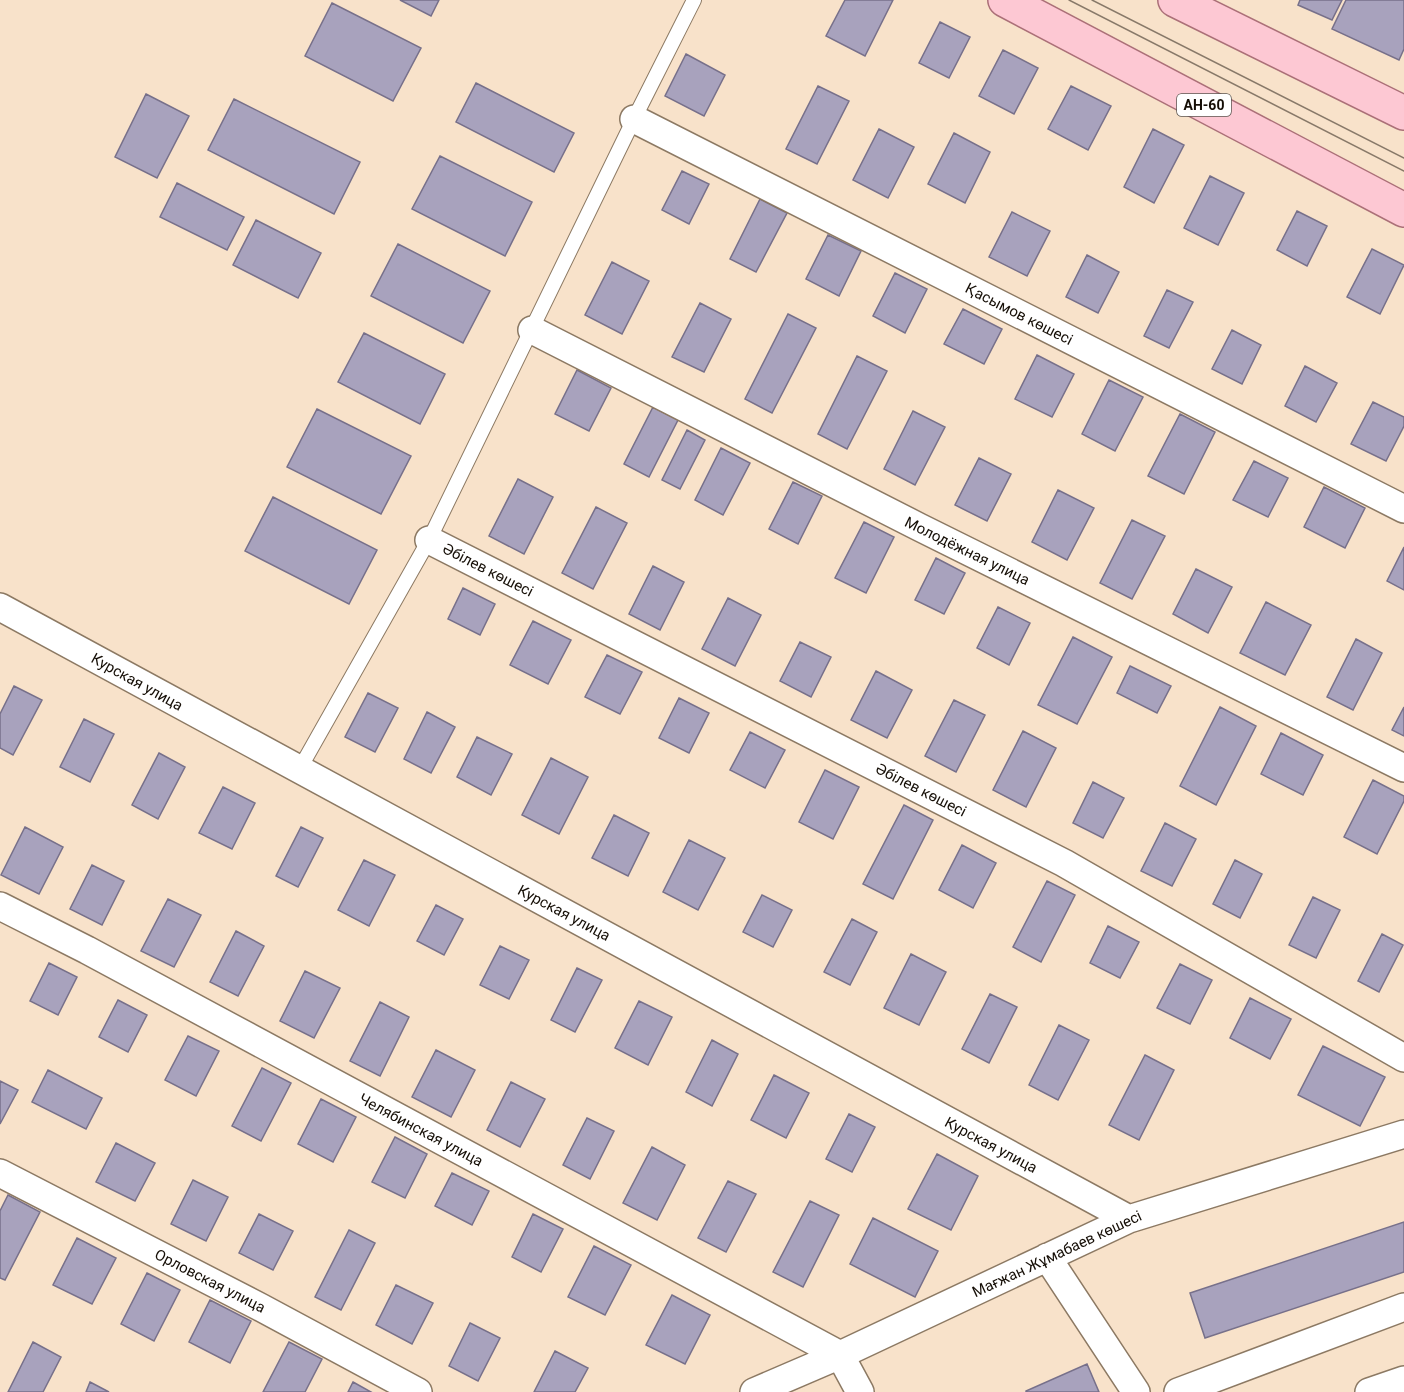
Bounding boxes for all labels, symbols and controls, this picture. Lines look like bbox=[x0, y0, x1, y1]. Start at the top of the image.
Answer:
road number: АН-60 bbox=[1177, 94, 1231, 116]
street label: Қасымов көшесі bbox=[962, 279, 1076, 349]
street label: Молодёжная улица bbox=[902, 513, 1032, 589]
street label: Әбілев көшесі bbox=[440, 539, 536, 601]
street label: Курская улица bbox=[88, 649, 186, 715]
street label: Әбілев көшесі bbox=[873, 759, 969, 821]
street label: Курская улица bbox=[515, 881, 613, 945]
street label: Челябинская улица bbox=[356, 1090, 486, 1170]
street label: Курская улица bbox=[942, 1113, 1040, 1177]
street label: Мағжан Жұмабаев көшесі bbox=[969, 1207, 1145, 1301]
street label: Орловская улица bbox=[152, 1245, 268, 1317]

